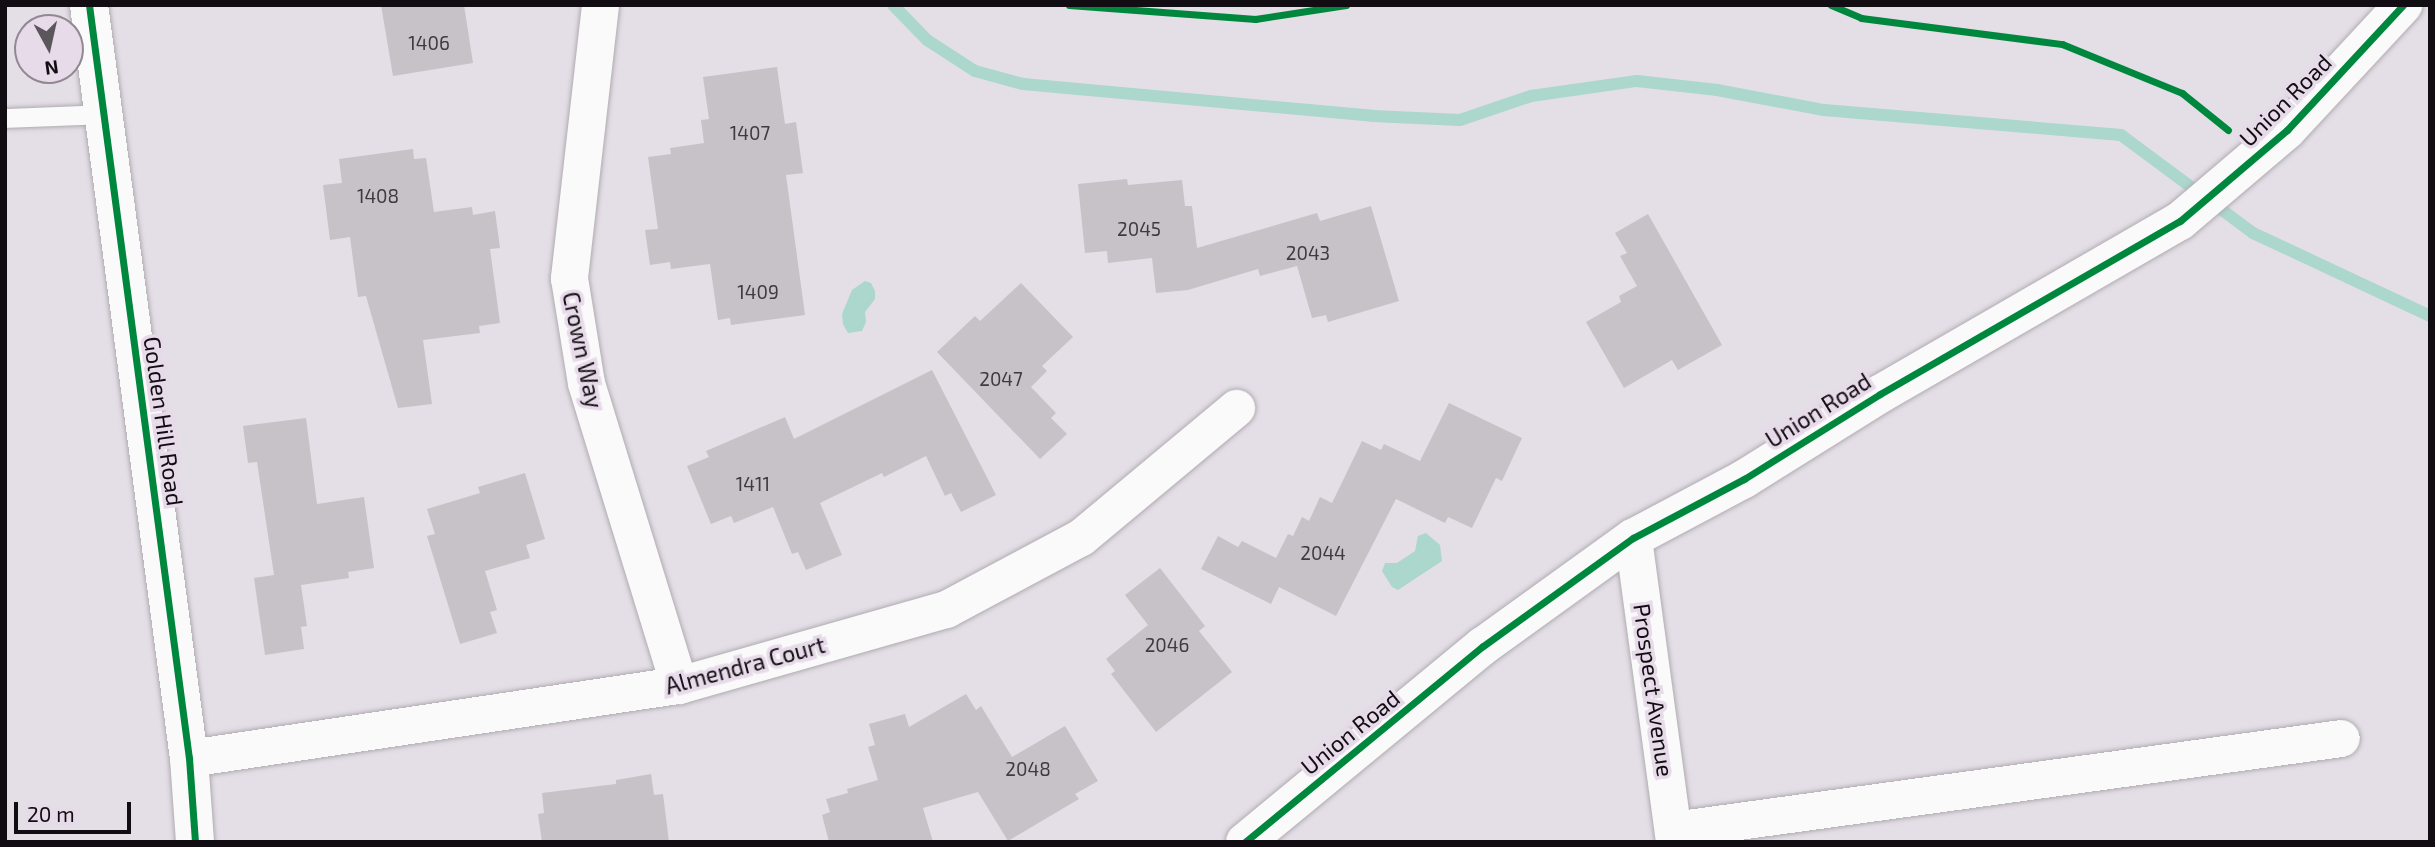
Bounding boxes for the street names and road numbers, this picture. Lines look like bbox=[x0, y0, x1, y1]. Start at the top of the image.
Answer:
street label: Union Road bbox=[2233, 48, 2337, 152]
street label: Crown Way bbox=[557, 289, 609, 411]
street label: Golden Hill Road bbox=[138, 334, 190, 508]
street label: Union Road bbox=[1760, 367, 1876, 453]
street label: Prospect Avenue bbox=[1628, 601, 1680, 779]
street label: Almendra Court bbox=[662, 630, 828, 700]
street label: Union Road bbox=[1295, 684, 1405, 780]

